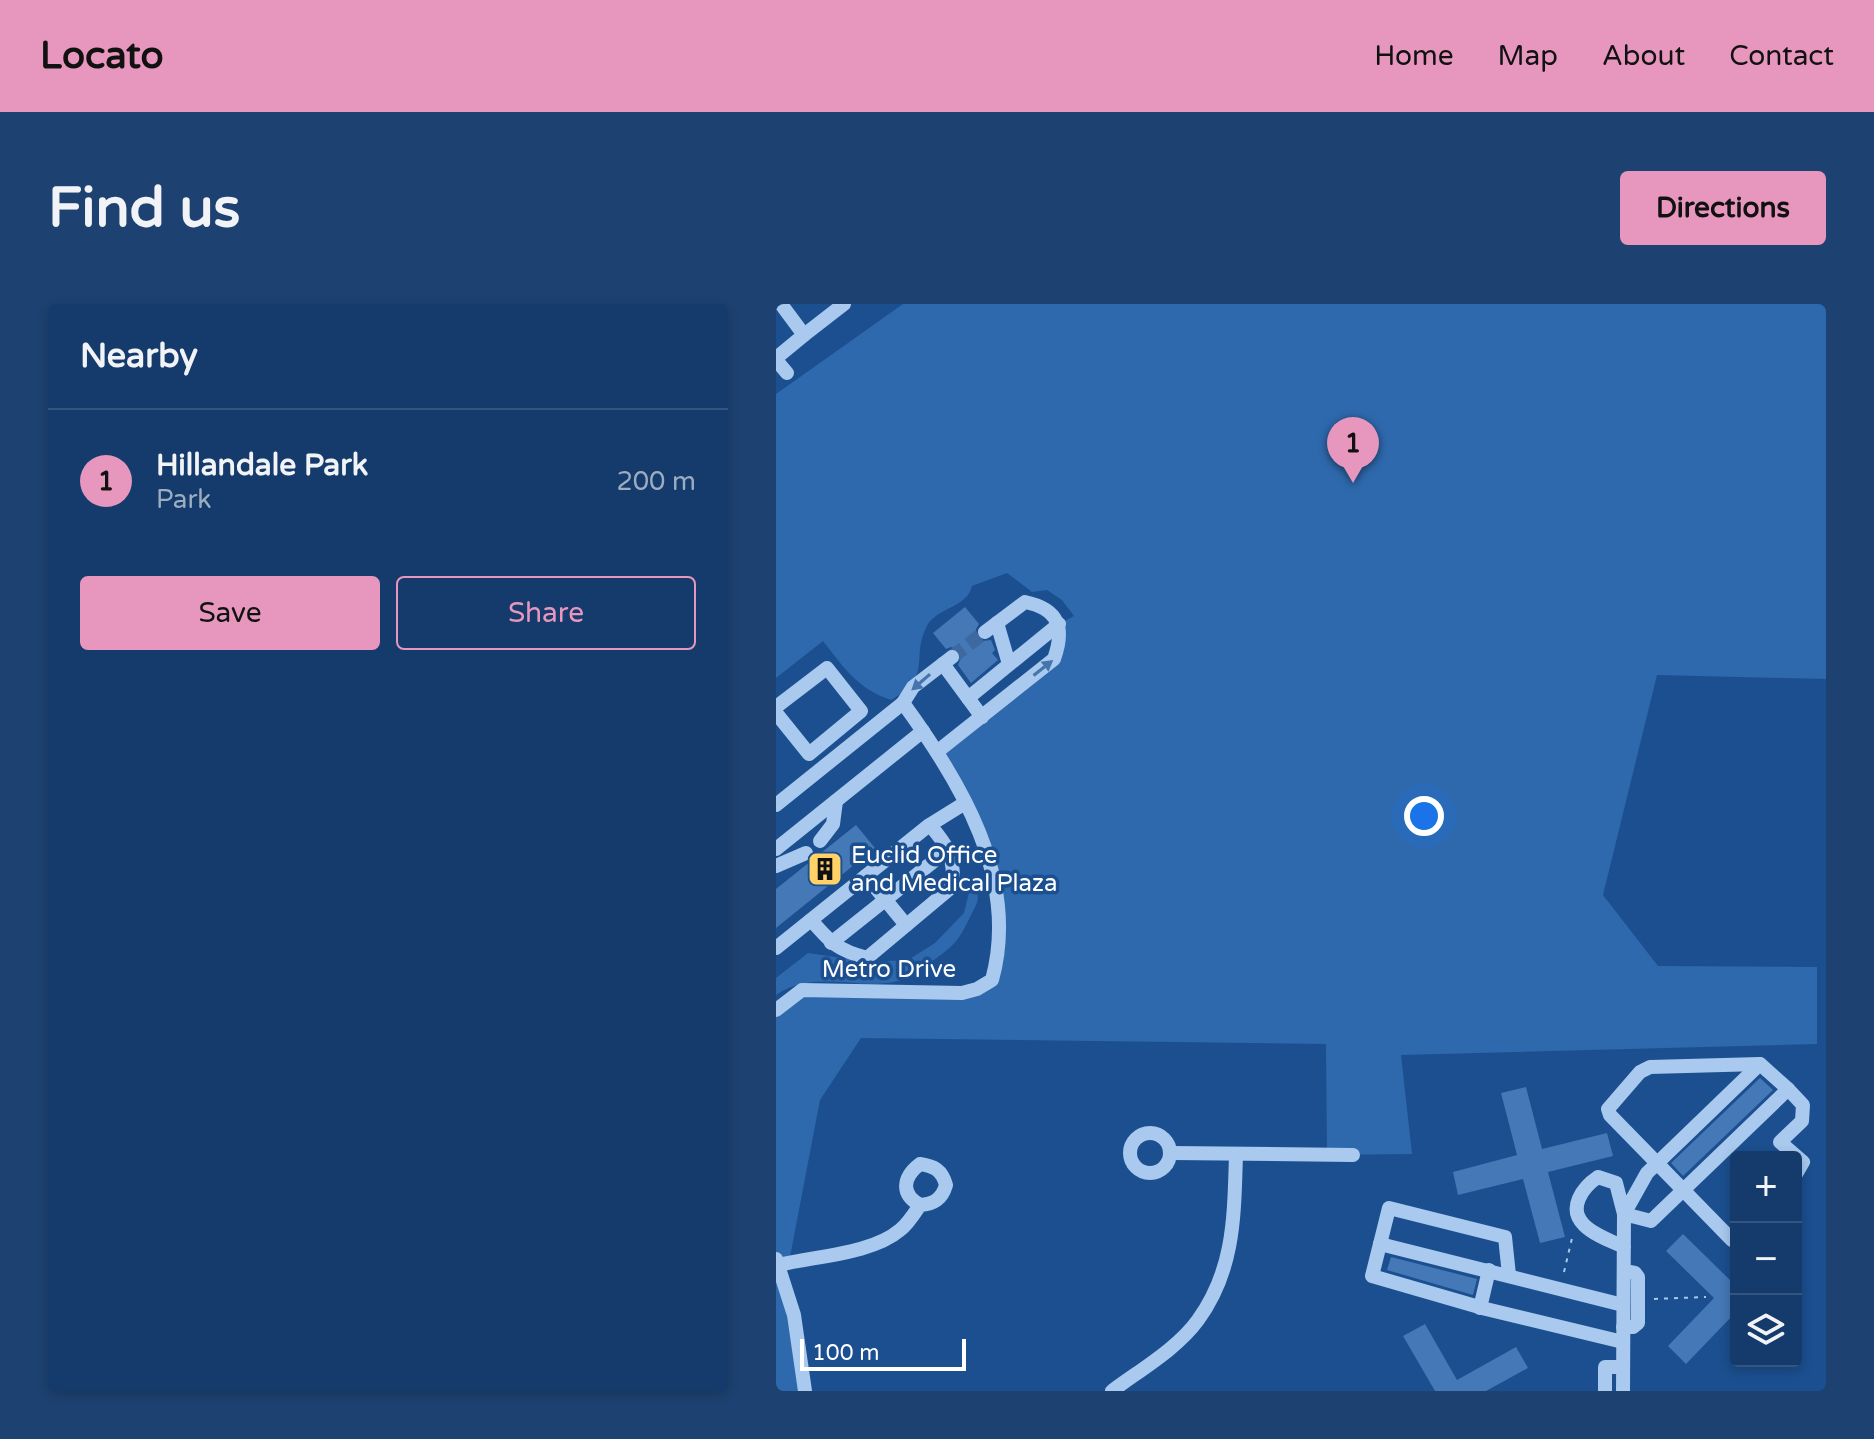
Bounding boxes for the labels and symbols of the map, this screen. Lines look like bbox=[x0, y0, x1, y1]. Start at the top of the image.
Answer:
pin: 1 bbox=[1327, 417, 1379, 483]
one-way arrow bbox=[1033, 660, 1053, 677]
one-way arrow bbox=[912, 673, 932, 690]
your location bbox=[1404, 796, 1444, 836]
place label: Euclid Office and Medical Plaza bbox=[851, 841, 1057, 898]
building icon: Euclid Office and Medical Plaza bbox=[806, 850, 844, 888]
street label: Metro Drive bbox=[822, 955, 956, 984]
scale bar bbox=[800, 1335, 966, 1371]

